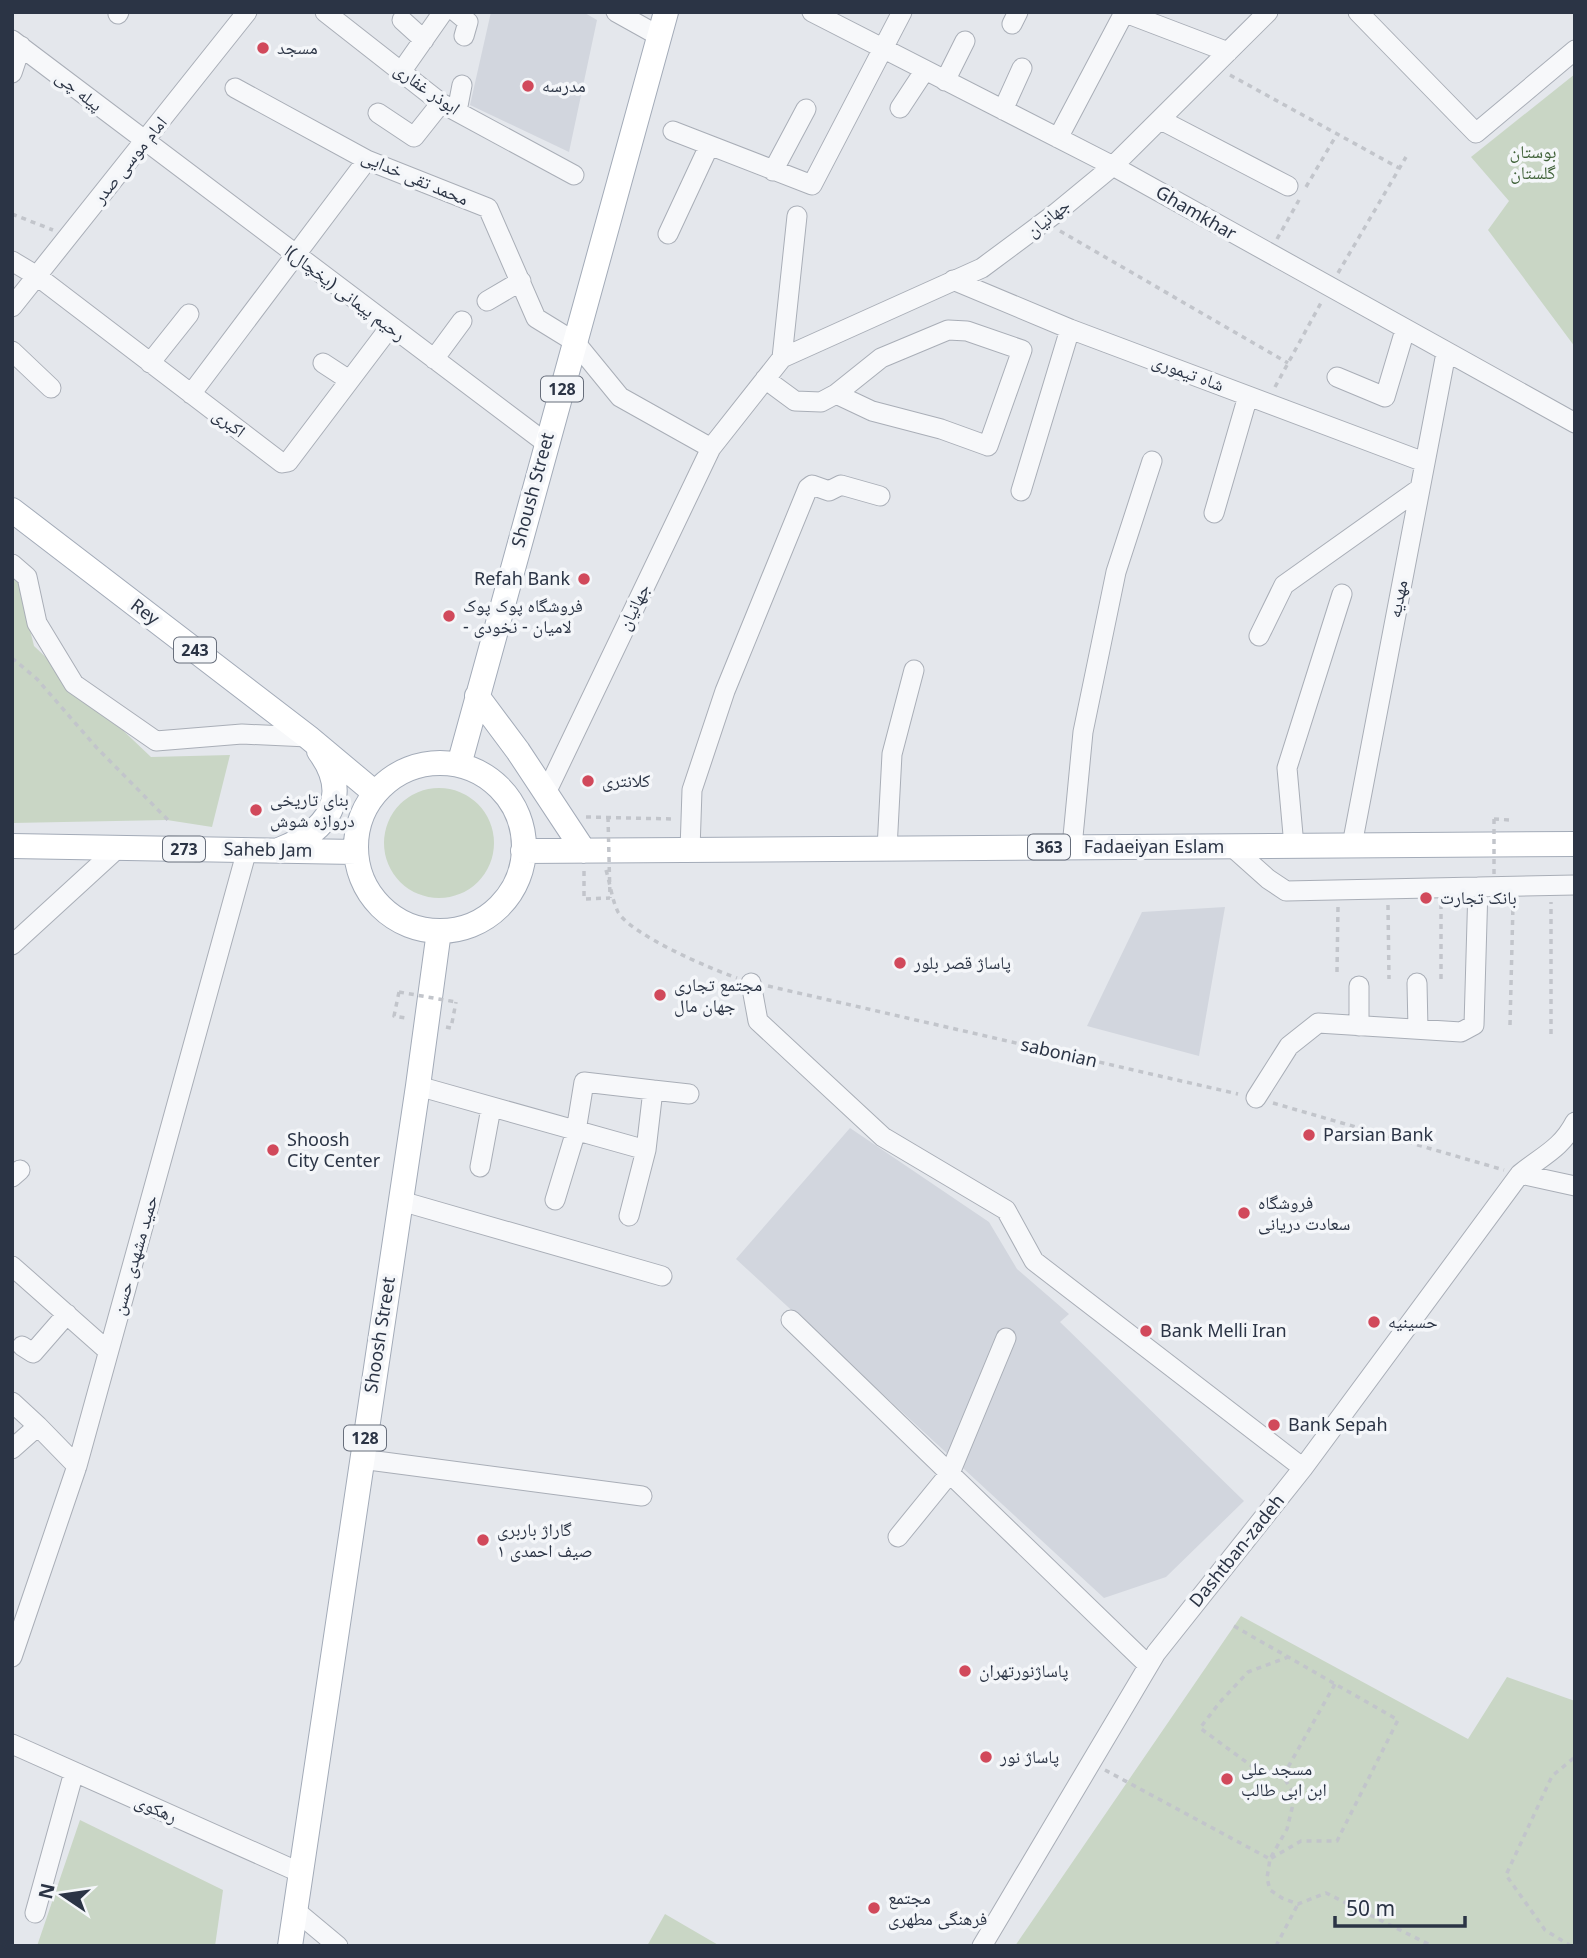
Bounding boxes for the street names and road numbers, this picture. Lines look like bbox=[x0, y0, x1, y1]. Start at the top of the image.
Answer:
street label: ابوذر غفاری bbox=[390, 57, 465, 120]
street label: پیله چی bbox=[51, 64, 108, 116]
street label: امام موسی صدر bbox=[86, 111, 173, 209]
street label: محمد تقی خدایی bbox=[358, 144, 472, 210]
street label: Ghamkhar bbox=[1152, 179, 1242, 245]
street label: جهانیان bbox=[1021, 193, 1074, 242]
street label: رحیم پیمانی (یخچال)ا bbox=[279, 239, 411, 347]
street label: شاه تیموری bbox=[1149, 348, 1228, 396]
road number: 128 bbox=[541, 376, 583, 402]
street label: اکبری bbox=[208, 402, 251, 442]
street label: Shoush Street bbox=[505, 429, 559, 550]
street label: مهدیه bbox=[1382, 578, 1412, 620]
street label: جهانیان bbox=[611, 579, 655, 634]
street label: Rey bbox=[126, 593, 166, 630]
road number: 243 bbox=[174, 638, 216, 663]
road number: 363 bbox=[1028, 834, 1070, 860]
street label: Fadaeiyan Eslam bbox=[1084, 834, 1224, 858]
road number: 273 bbox=[163, 836, 205, 862]
street label: Saheb Jam bbox=[223, 836, 313, 862]
street label: sabonian bbox=[1019, 1032, 1100, 1072]
street label: حمید مشهدی حسن bbox=[105, 1192, 163, 1318]
street label: Shoosh Street bbox=[358, 1274, 400, 1395]
road number: 128 bbox=[344, 1426, 386, 1450]
street label: Dashtban-zadeh bbox=[1183, 1489, 1289, 1612]
street label: رهکوی bbox=[131, 1788, 181, 1828]

